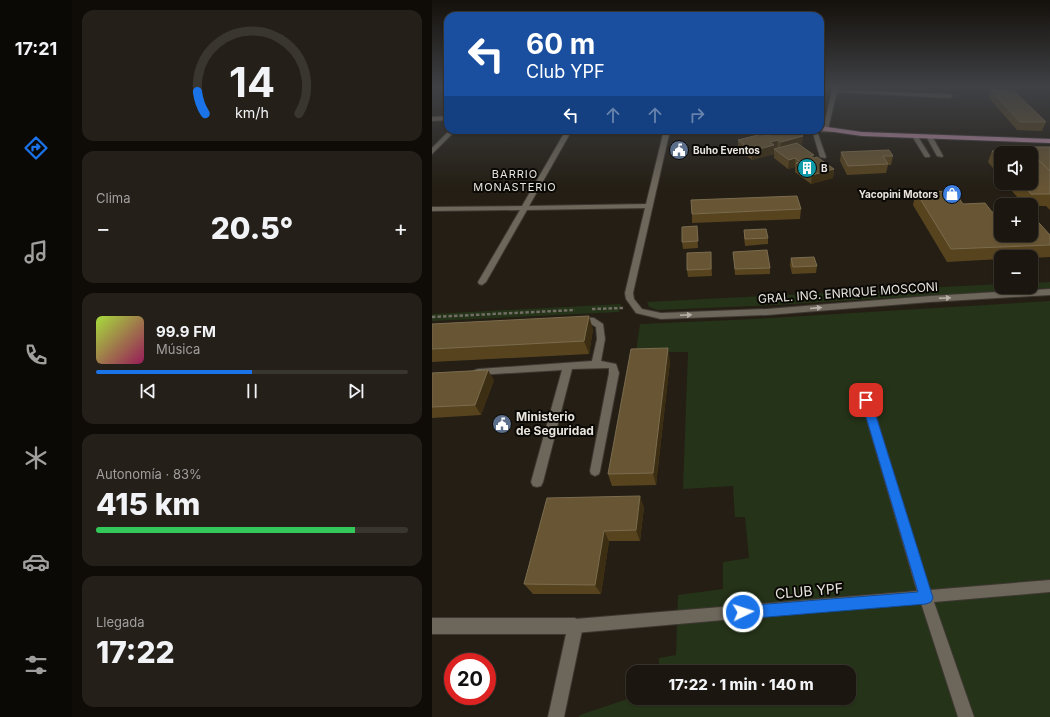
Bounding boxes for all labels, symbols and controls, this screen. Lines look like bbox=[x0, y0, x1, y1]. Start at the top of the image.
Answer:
text: 60 m bbox=[526, 27, 595, 61]
icon: left bbox=[460, 28, 512, 80]
text: 17:21 bbox=[15, 38, 57, 59]
text: 14 bbox=[229, 57, 275, 107]
text: Club YPF bbox=[526, 61, 605, 82]
text: km/h bbox=[235, 103, 269, 120]
icon: left bbox=[560, 104, 582, 126]
icon: ahead bbox=[602, 104, 624, 126]
icon: ahead bbox=[644, 104, 666, 126]
icon: right bbox=[686, 104, 708, 126]
icon: directions bbox=[22, 134, 50, 162]
public building icon: Buho Eventos bbox=[668, 139, 690, 161]
place label: Buho Eventos bbox=[693, 144, 760, 156]
map controls bbox=[994, 146, 1038, 294]
button: sound bbox=[994, 146, 1038, 190]
building icon: B bbox=[796, 157, 818, 179]
place label: B bbox=[821, 162, 828, 174]
district label: BARRIO MONASTERIO bbox=[473, 167, 557, 194]
shop icon: Yacopini Motors bbox=[941, 183, 963, 205]
place label: Yacopini Motors bbox=[859, 188, 938, 200]
text: Clima bbox=[96, 190, 130, 206]
button: + bbox=[994, 198, 1038, 242]
text: 20.5° bbox=[211, 210, 293, 246]
text: − bbox=[96, 215, 111, 241]
text: + bbox=[393, 215, 408, 241]
icon: music bbox=[22, 238, 50, 266]
button: − bbox=[994, 250, 1038, 294]
street label: GRAL. ING. ENRIQUE MOSCONI bbox=[757, 279, 938, 306]
one-way arrow bbox=[939, 294, 951, 301]
one-way arrow bbox=[810, 304, 822, 311]
one-way arrow bbox=[680, 311, 692, 318]
text: 99.9 FM bbox=[156, 322, 216, 341]
icon: phone bbox=[22, 341, 50, 369]
text: Música bbox=[156, 341, 200, 357]
icon: previous bbox=[137, 380, 159, 402]
icon: pause bbox=[241, 380, 263, 402]
icon: next bbox=[345, 380, 367, 402]
pin bbox=[849, 383, 883, 417]
icon: arrive bbox=[855, 389, 877, 411]
place label: Ministerio de Seguridad bbox=[516, 409, 594, 438]
public building icon: Ministerio de Seguridad bbox=[491, 413, 513, 435]
icon: climate bbox=[22, 444, 50, 472]
text: Autonomía · 83% bbox=[96, 466, 202, 482]
text: 415 km bbox=[96, 486, 200, 522]
icon: car bbox=[22, 548, 50, 576]
street label: CLUB YPF bbox=[774, 579, 844, 602]
position arrow bbox=[722, 591, 764, 633]
text: Llegada bbox=[96, 614, 145, 630]
text: 17:22 bbox=[96, 634, 175, 670]
icon: filters bbox=[22, 651, 50, 679]
speed limit sign: 20 bbox=[444, 653, 496, 705]
text: 17:22 · 1 min · 140 m bbox=[668, 675, 814, 694]

